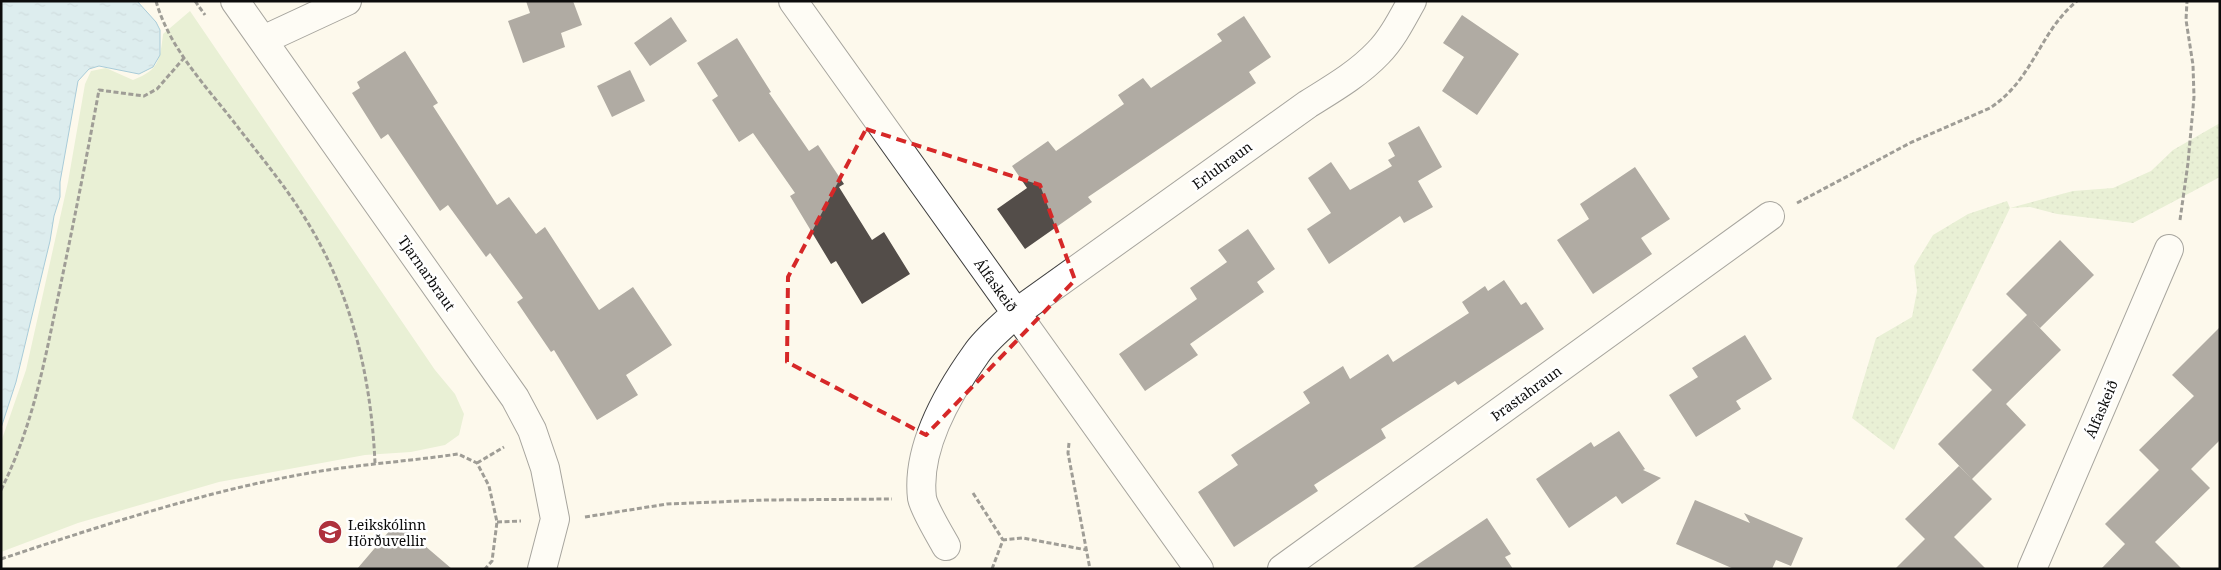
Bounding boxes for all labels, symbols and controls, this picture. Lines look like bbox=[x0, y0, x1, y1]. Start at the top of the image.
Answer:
street label: Erluhraun bbox=[1188, 137, 1256, 193]
street label: Tjarnarbraut bbox=[394, 232, 460, 314]
street label: Álfaskeið bbox=[970, 255, 1022, 315]
street label: Þrastahraun bbox=[1487, 361, 1565, 425]
street label: Álfaskeið bbox=[2080, 377, 2122, 441]
place label: Leikskólinn Hörðuvellir bbox=[348, 515, 426, 550]
school or university icon: Leikskólinn Hörðuvellir bbox=[317, 519, 343, 545]

